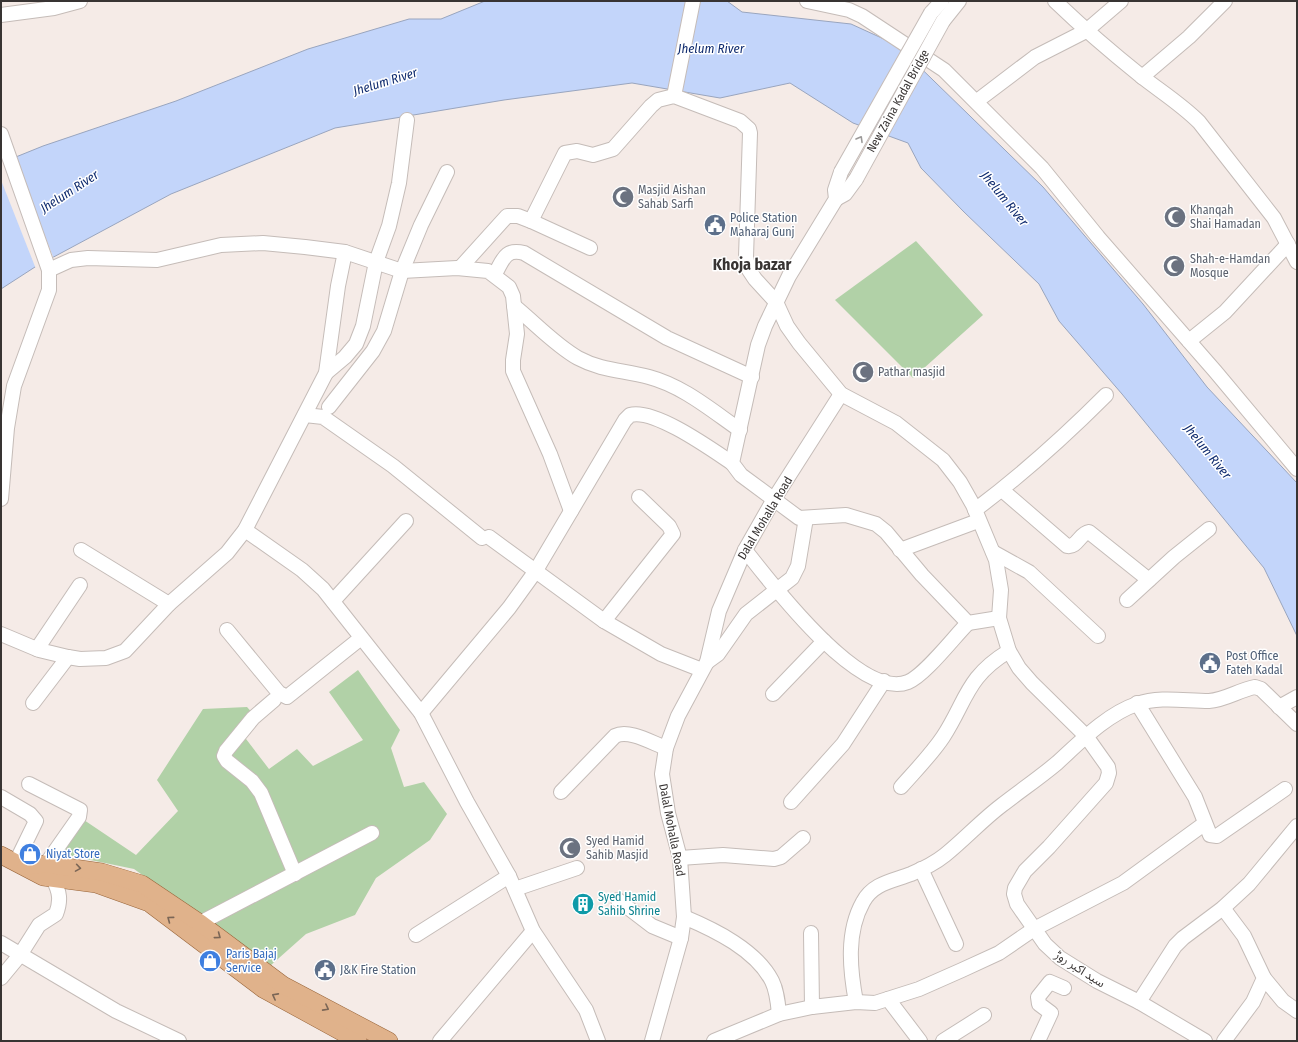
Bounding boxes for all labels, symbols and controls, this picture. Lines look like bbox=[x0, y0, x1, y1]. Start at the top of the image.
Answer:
water label: Jhelum River bbox=[677, 41, 745, 56]
street label: New Zaina Kadal Bridge bbox=[864, 47, 932, 155]
water label: Jhelum River bbox=[350, 64, 420, 99]
one-way arrow bbox=[855, 135, 862, 143]
water label: Jhelum River bbox=[37, 167, 102, 216]
water label: Jhelum River bbox=[977, 167, 1032, 229]
place label: Masjid Aishan Sahab Sarfi bbox=[638, 183, 706, 211]
mosque icon: Masjid Aishan Sahab Sarfi bbox=[610, 184, 636, 210]
place label: Khanqah Shai Hamadan bbox=[1190, 203, 1261, 231]
mosque icon: Khanqah Shai Hamadan bbox=[1162, 204, 1188, 230]
place label: Police Station Maharaj Gunj bbox=[730, 211, 797, 239]
public building icon: Police Station Maharaj Gunj bbox=[702, 212, 728, 238]
place label: Shah-e-Hamdan Mosque bbox=[1190, 252, 1270, 280]
mosque icon: Shah-e-Hamdan Mosque bbox=[1161, 253, 1187, 279]
district label: Khoja bazar bbox=[713, 255, 791, 274]
mosque icon: Pathar masjid bbox=[850, 359, 876, 385]
place label: Pathar masjid bbox=[878, 365, 945, 379]
water label: Jhelum River bbox=[1180, 420, 1235, 482]
street label: Dalal Mohalla Road bbox=[735, 474, 795, 562]
place label: Post Office Fateh Kadal bbox=[1226, 649, 1283, 677]
public building icon: Post Office Fateh Kadal bbox=[1197, 650, 1223, 676]
street label: Dalal Mohalla Road bbox=[656, 782, 688, 878]
place label: Syed Hamid Sahib Masjid bbox=[586, 834, 648, 862]
mosque icon: Syed Hamid Sahib Masjid bbox=[557, 835, 583, 861]
shop icon: Niyat Store bbox=[17, 841, 43, 867]
place label: Niyat Store bbox=[46, 847, 100, 861]
one-way arrow bbox=[75, 863, 81, 872]
place label: Syed Hamid Sahib Shrine bbox=[598, 890, 660, 918]
building icon: Syed Hamid Sahib Shrine bbox=[570, 891, 596, 917]
one-way arrow bbox=[167, 916, 174, 924]
one-way arrow bbox=[213, 931, 220, 938]
place label: Paris Bajaj Service bbox=[226, 947, 277, 975]
street label: سید اکبر روڑ bbox=[1052, 947, 1108, 990]
shop icon: Paris Bajaj Service bbox=[197, 948, 223, 974]
public building icon: J&K Fire Station bbox=[312, 957, 338, 983]
place label: J&K Fire Station bbox=[340, 963, 416, 977]
one-way arrow bbox=[272, 993, 279, 1001]
one-way arrow bbox=[322, 1003, 329, 1010]

